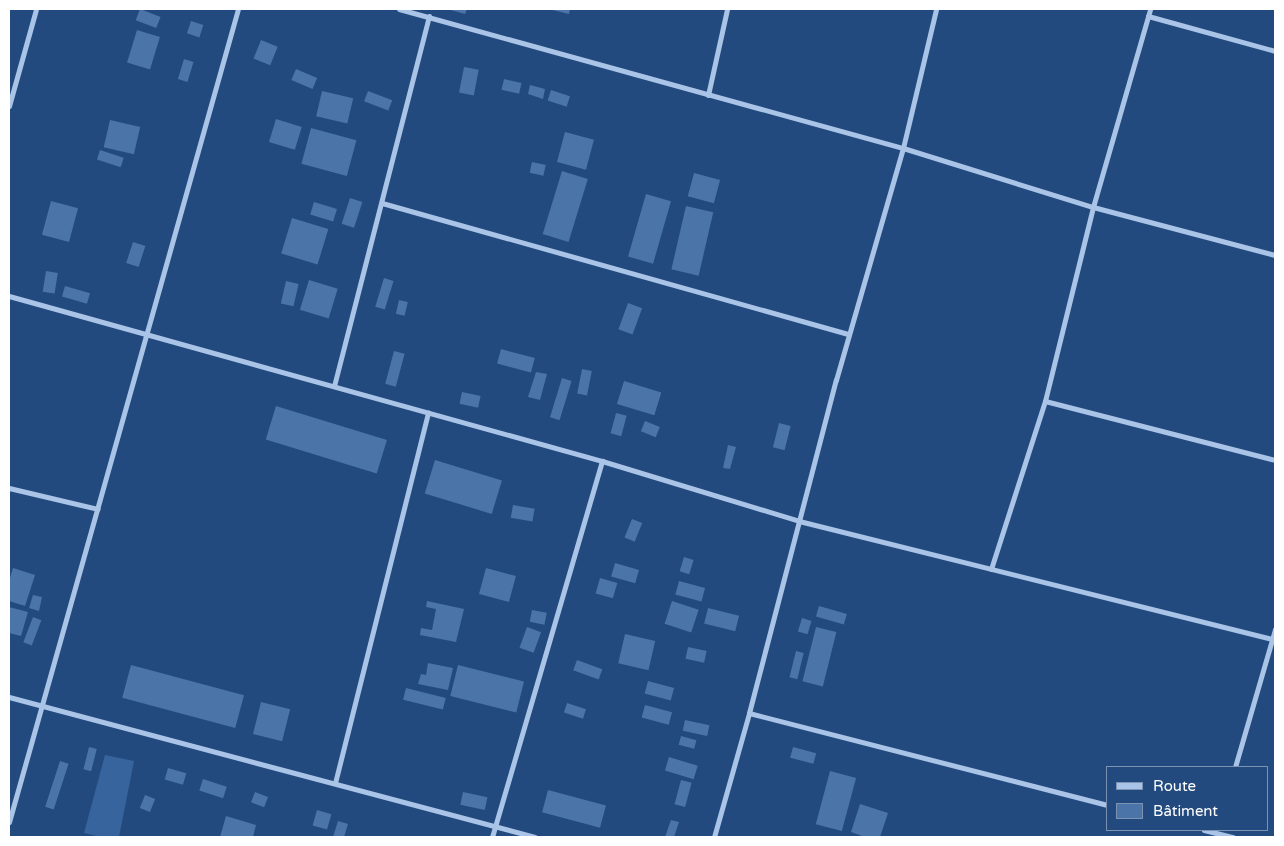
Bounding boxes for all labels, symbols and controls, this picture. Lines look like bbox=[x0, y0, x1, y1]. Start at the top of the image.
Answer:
legend bbox=[1106, 766, 1269, 831]
text: Route bbox=[1153, 777, 1196, 795]
text: Bâtiment bbox=[1153, 802, 1218, 820]

